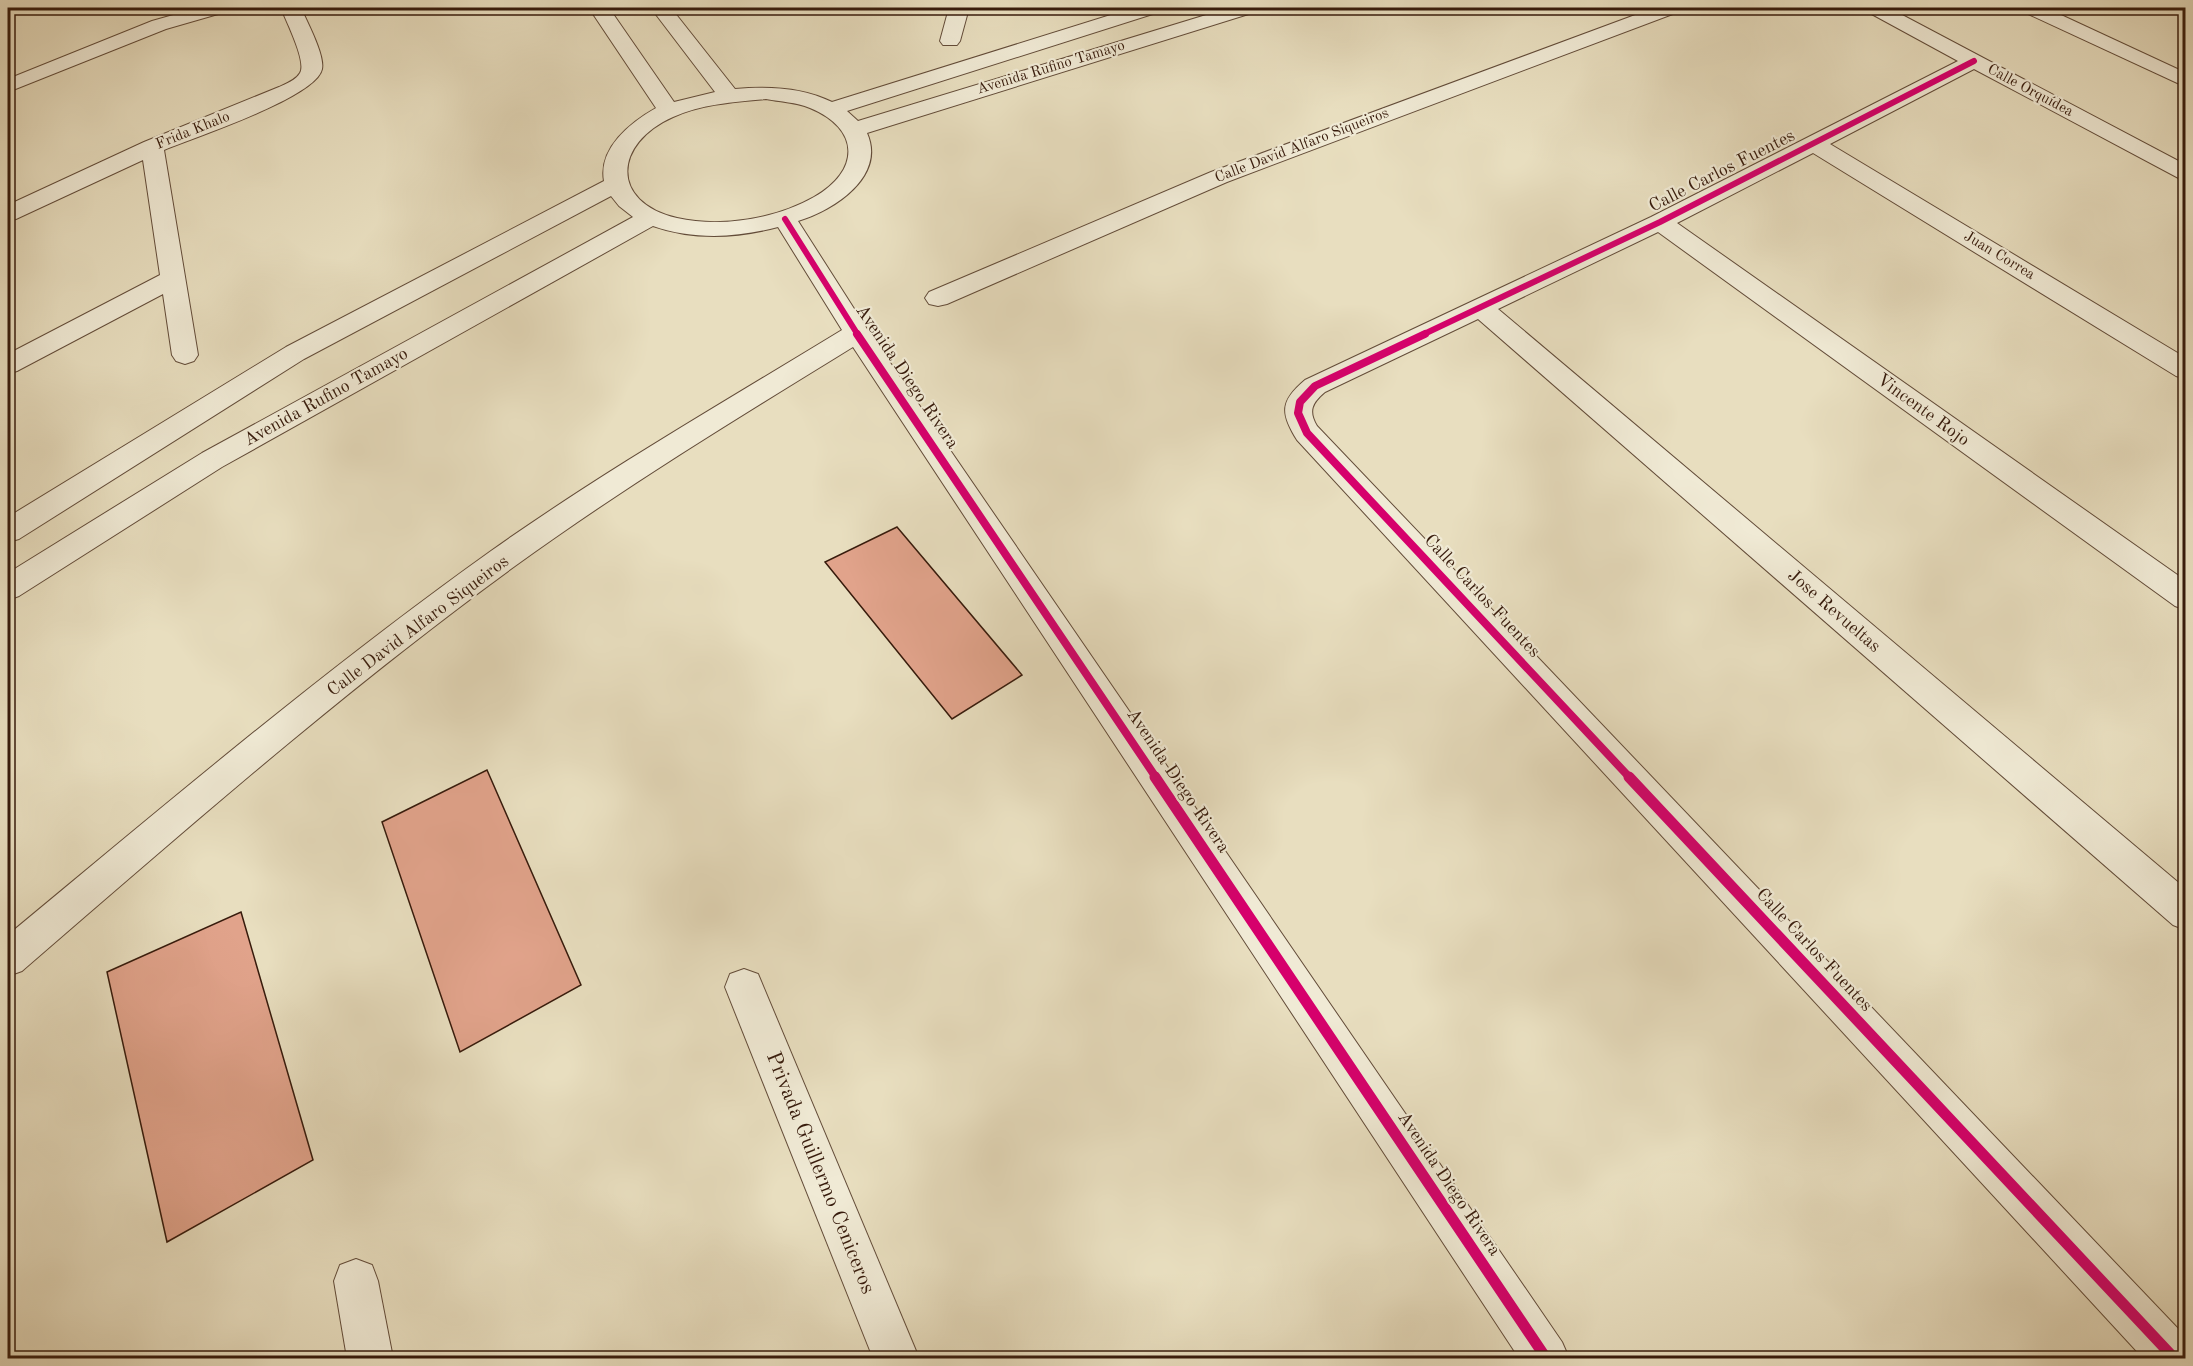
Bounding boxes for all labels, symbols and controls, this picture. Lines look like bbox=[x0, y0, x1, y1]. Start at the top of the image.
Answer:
street label: Avenida Rufino Tamayo bbox=[975, 38, 1127, 98]
street label: Calle Orquídea bbox=[1985, 62, 2076, 120]
street label: Calle David Alfaro Siqueiros bbox=[1213, 106, 1391, 186]
street label: Frida Khalo bbox=[154, 109, 232, 153]
street label: Calle Carlos Fuentes bbox=[1646, 126, 1798, 216]
street label: Juan Correa bbox=[1961, 229, 2038, 283]
street label: Avenida Diego Rivera bbox=[852, 302, 962, 452]
street label: Avenida Rufino Tamayo bbox=[241, 344, 411, 450]
street label: Vincente Rojo bbox=[1873, 370, 1973, 450]
street label: Calle Carlos Fuentes bbox=[1420, 531, 1544, 661]
street label: Calle David Alfaro Siqueiros bbox=[324, 552, 512, 700]
street label: Jose Revueltas bbox=[1784, 566, 1884, 656]
street label: Avenida Diego Rivera bbox=[1123, 706, 1233, 856]
street label: Calle Carlos Fuentes bbox=[1752, 885, 1876, 1015]
street label: Privada Guillermo Ceniceros bbox=[762, 1049, 878, 1297]
street label: Avenida Diego Rivera bbox=[1394, 1109, 1504, 1259]

